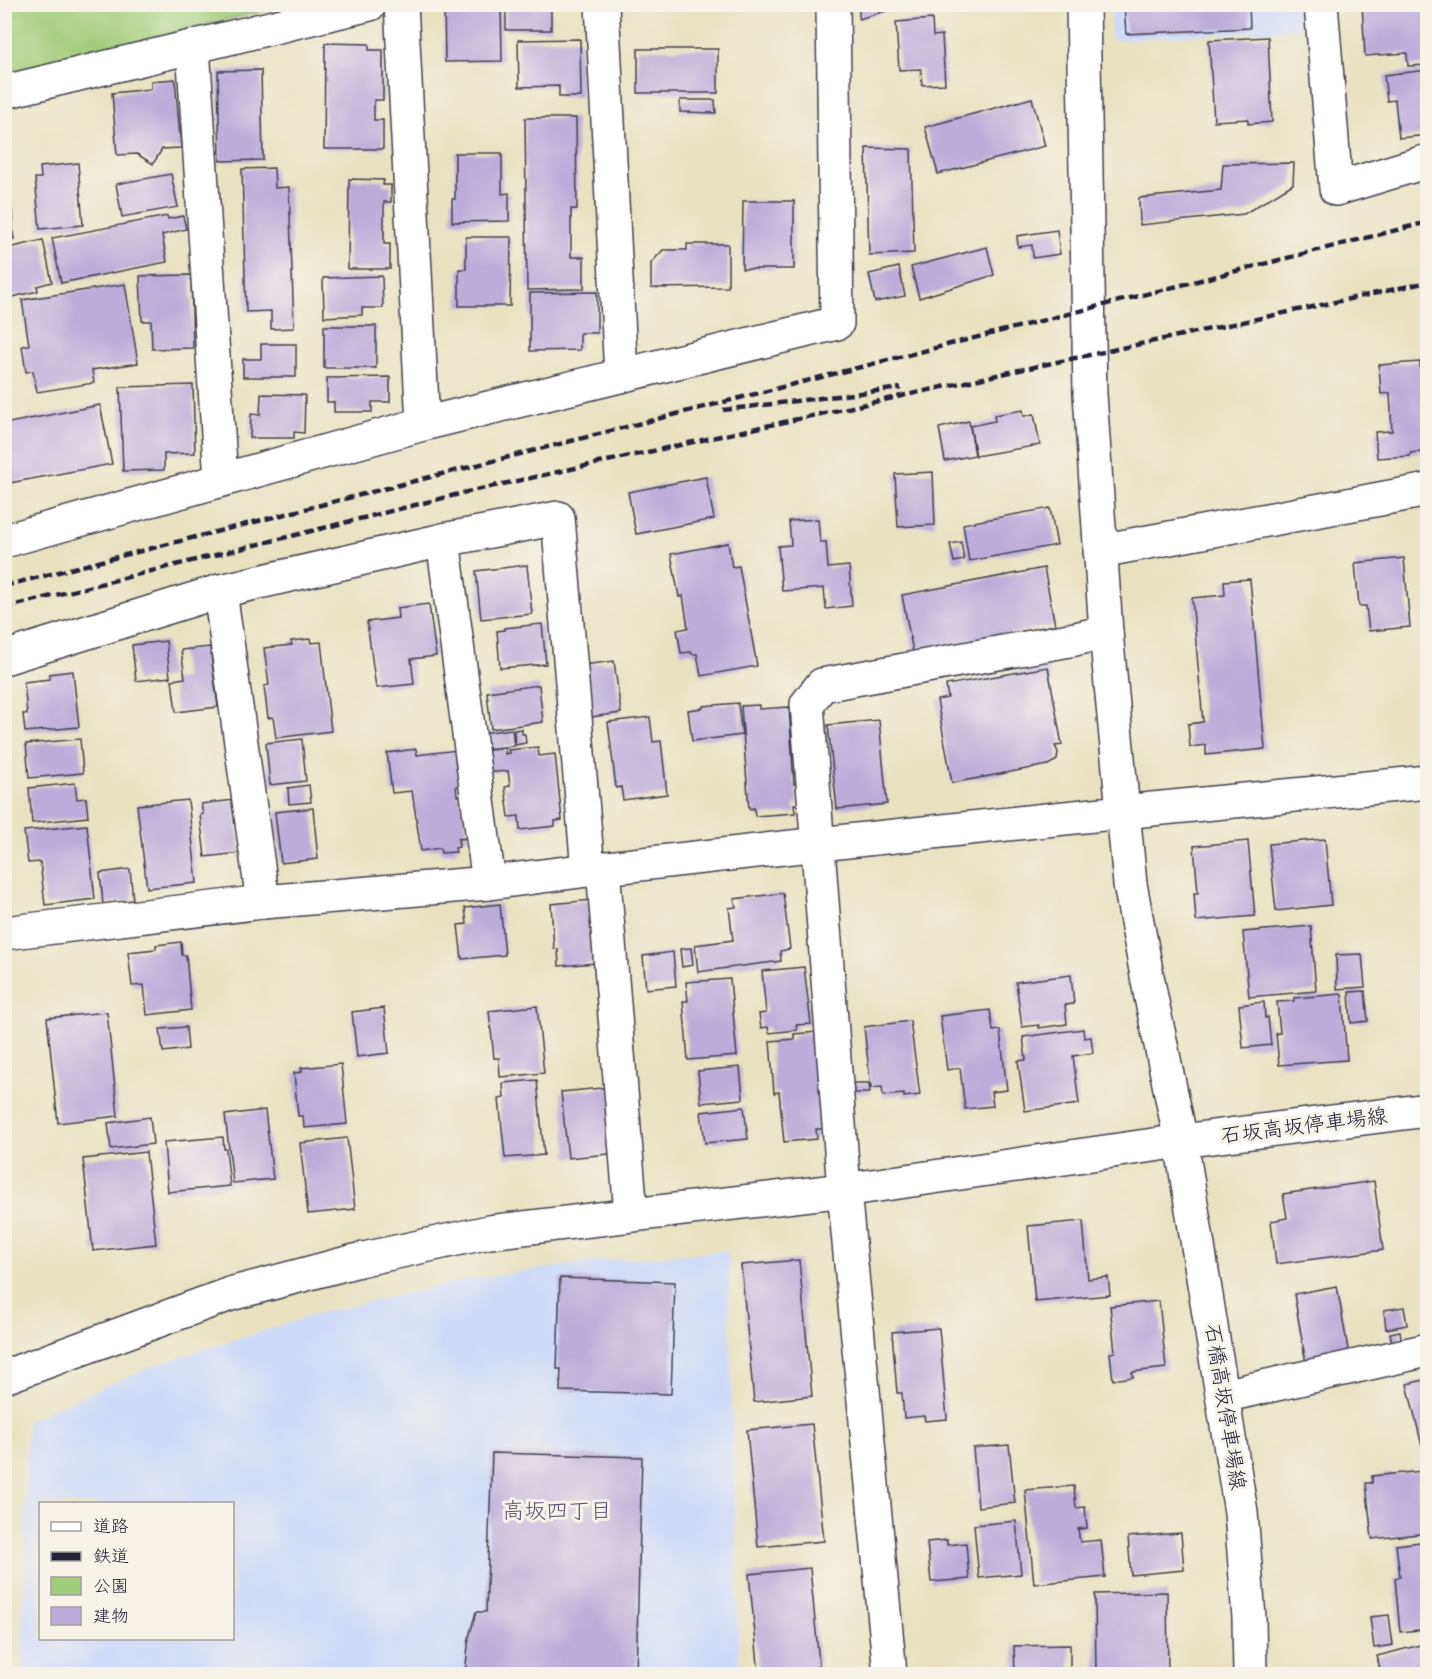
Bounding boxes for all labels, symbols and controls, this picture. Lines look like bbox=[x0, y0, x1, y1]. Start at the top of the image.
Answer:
street label: 石坂高坂停車場線 bbox=[1219, 1101, 1389, 1151]
street label: 石橋高坂停車場線 bbox=[1198, 1322, 1252, 1492]
district label: 高坂四丁目 bbox=[502, 1496, 612, 1527]
legend bbox=[39, 1502, 234, 1640]
text: 道路 bbox=[93, 1514, 129, 1539]
text: 鉄道 bbox=[93, 1544, 129, 1569]
text: 公園 bbox=[93, 1574, 129, 1599]
text: 建物 bbox=[93, 1604, 129, 1629]

